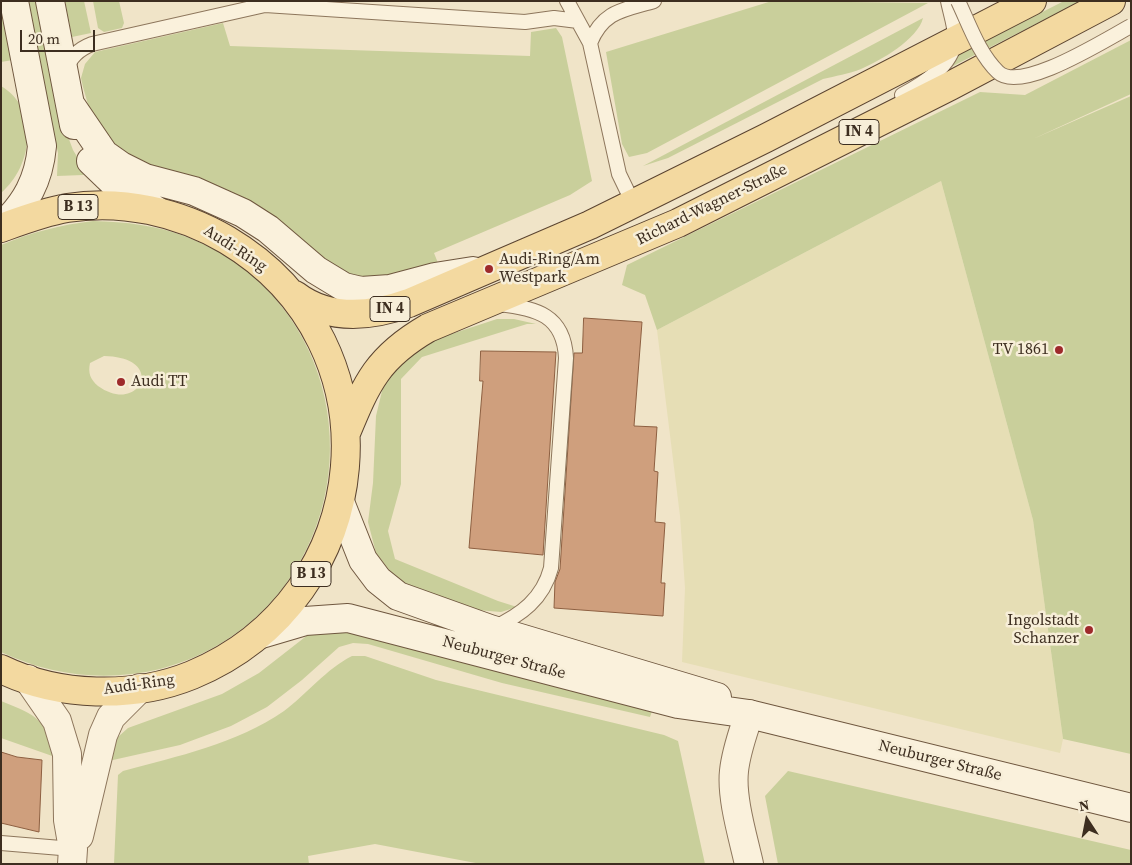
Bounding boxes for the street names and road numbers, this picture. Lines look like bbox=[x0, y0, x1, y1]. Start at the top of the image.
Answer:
road number: IN 4 bbox=[839, 120, 879, 144]
street label: Richard-Wagner-Straße bbox=[633, 160, 791, 250]
road number: B 13 bbox=[58, 194, 98, 220]
street label: Audi-Ring bbox=[200, 221, 270, 277]
road number: IN 4 bbox=[370, 296, 410, 322]
road number: B 13 bbox=[291, 562, 331, 586]
street label: Neuburger Straße bbox=[440, 632, 568, 684]
street label: Audi-Ring bbox=[102, 671, 176, 699]
street label: Neuburger Straße bbox=[876, 736, 1004, 786]

